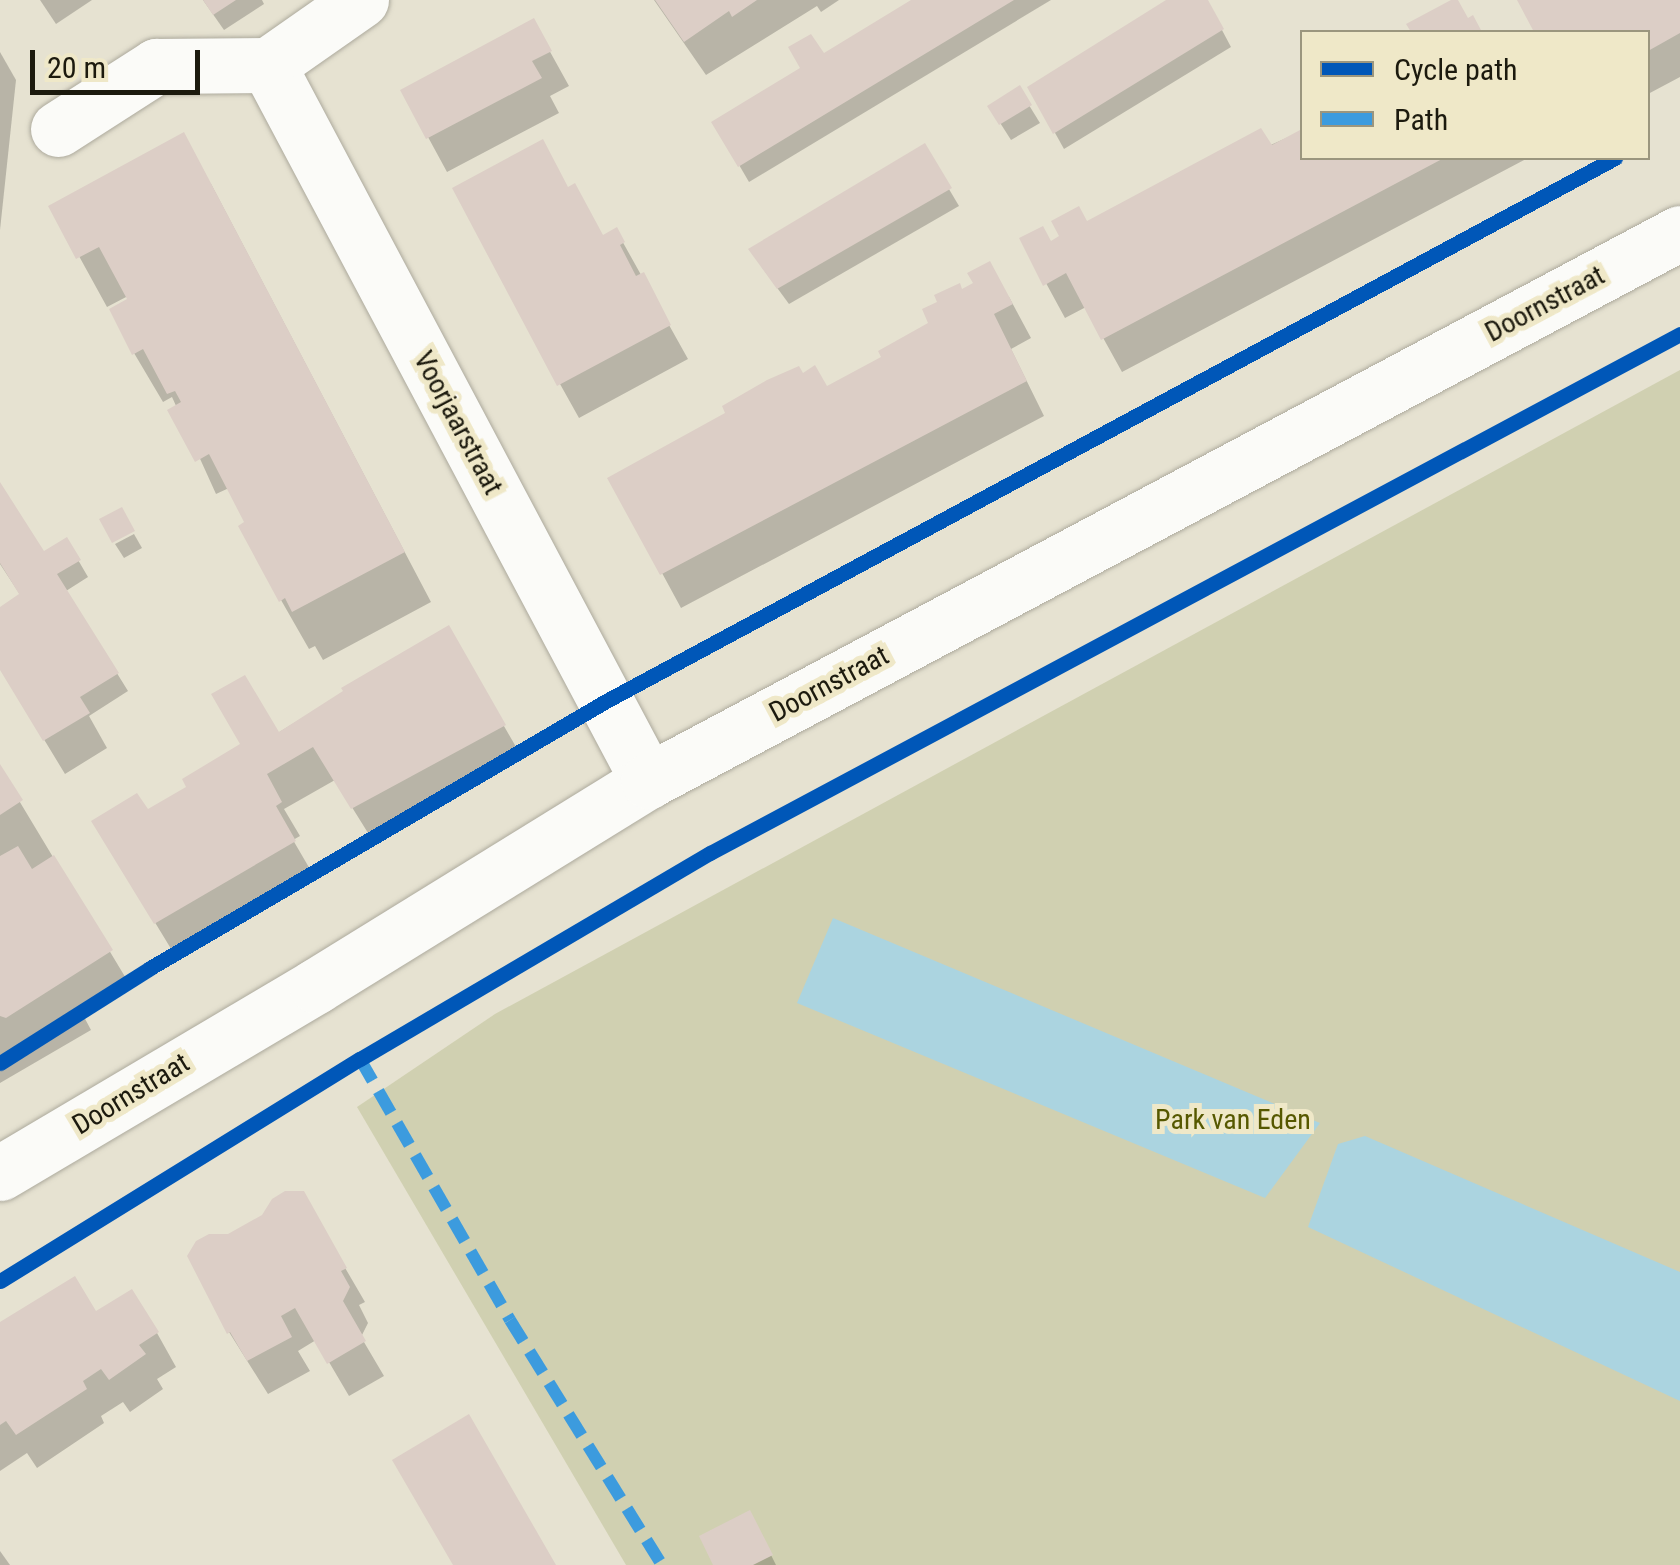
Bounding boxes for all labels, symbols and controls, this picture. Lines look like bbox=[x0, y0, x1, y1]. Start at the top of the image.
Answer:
scale bar bbox=[35, 30, 205, 92]
legend bbox=[1300, 30, 1650, 160]
text: 20 m bbox=[47, 50, 106, 85]
text: Cycle path bbox=[1394, 52, 1518, 87]
text: Path bbox=[1394, 102, 1448, 137]
street label: Doornstraat bbox=[1480, 259, 1610, 349]
street label: Voorjaarstraat bbox=[406, 346, 510, 500]
street label: Doornstraat bbox=[764, 639, 894, 729]
street label: Doornstraat bbox=[66, 1046, 196, 1142]
park label: Park van Eden bbox=[1155, 1103, 1311, 1137]

